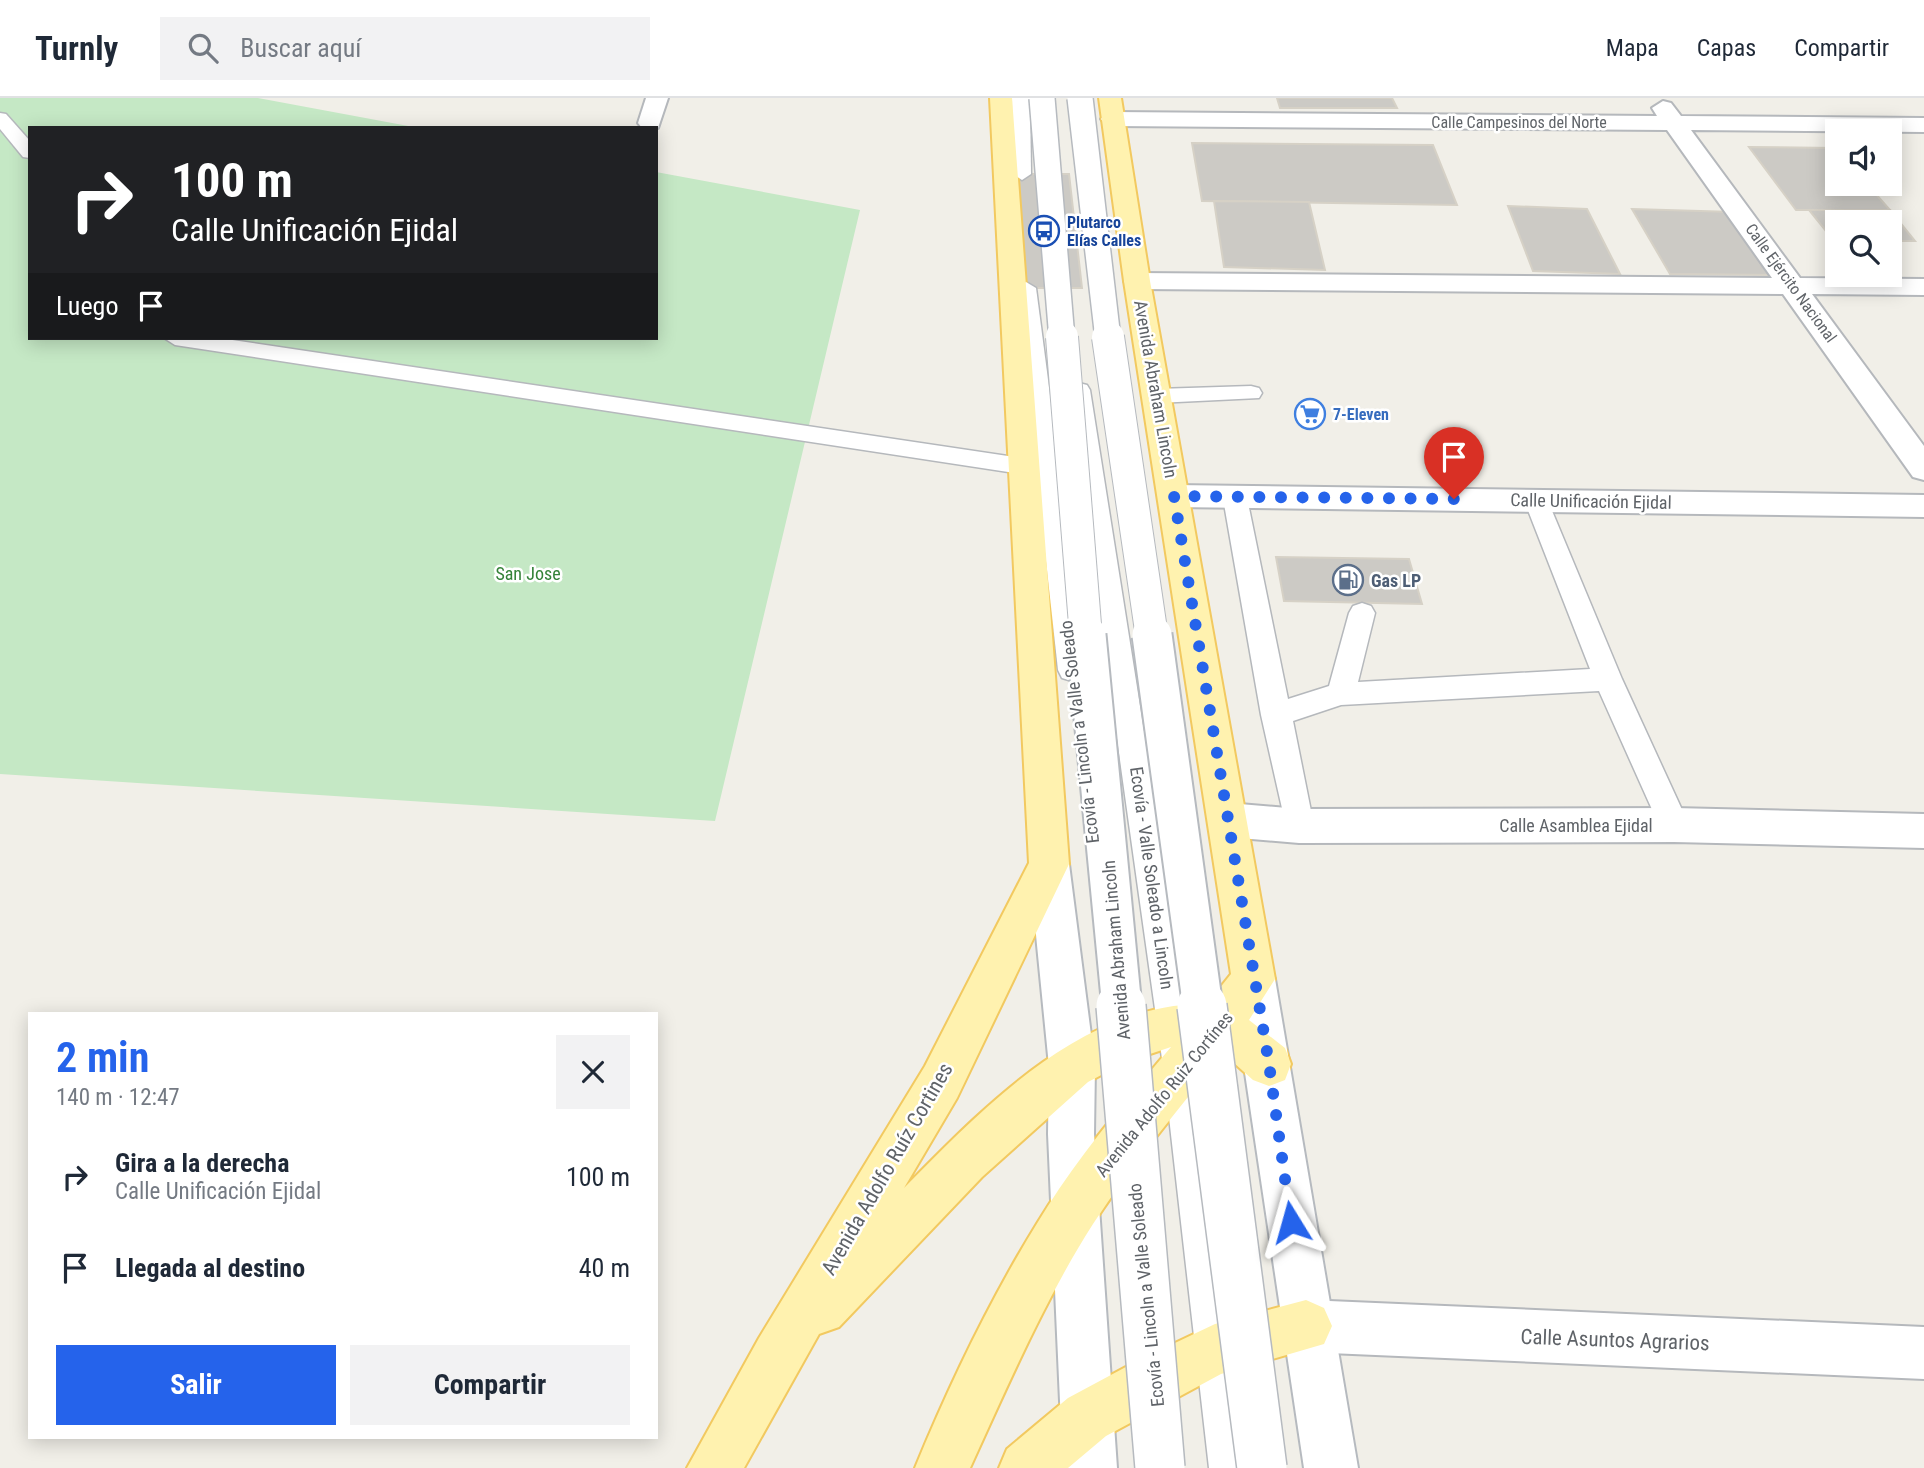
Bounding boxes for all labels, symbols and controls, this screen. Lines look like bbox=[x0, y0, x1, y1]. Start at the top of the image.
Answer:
search box bbox=[160, 17, 650, 80]
text: Turnly bbox=[35, 29, 118, 68]
icon: search bbox=[184, 29, 222, 67]
text: Buscar aquí bbox=[240, 33, 361, 63]
text: Mapa bbox=[1606, 34, 1659, 62]
text: Capas bbox=[1697, 34, 1756, 62]
text: Compartir bbox=[1794, 34, 1889, 62]
street label: Calle Campesinos del Norte bbox=[1431, 113, 1607, 132]
map controls bbox=[1825, 119, 1902, 287]
button: sound bbox=[1825, 119, 1902, 196]
text: 100 m bbox=[171, 152, 293, 209]
icon: right bbox=[56, 154, 147, 245]
button: search bbox=[1825, 210, 1902, 287]
text: Calle Unificación Ejidal bbox=[171, 211, 458, 249]
place label: Plutarco Elías Calles bbox=[1067, 213, 1141, 250]
bus stop icon: Plutarco Elías Calles bbox=[1027, 214, 1061, 248]
street label: Calle Ejército Nacional bbox=[1742, 220, 1840, 346]
icon: arrive bbox=[132, 287, 170, 325]
text: Luego bbox=[56, 291, 118, 321]
street label: Avenida Abraham Lincoln bbox=[1130, 298, 1182, 480]
supermarket icon: 7-Eleven bbox=[1293, 397, 1327, 431]
place label: 7-Eleven bbox=[1333, 405, 1389, 424]
pin bbox=[1424, 427, 1484, 499]
icon: arrive bbox=[1435, 438, 1473, 476]
street label: Calle Unificación Ejidal bbox=[1510, 489, 1672, 513]
park label: San Jose bbox=[495, 563, 561, 584]
fuel station icon: Gas LP bbox=[1331, 563, 1365, 597]
place label: Gas LP bbox=[1371, 570, 1421, 591]
street label: Ecovía - Lincoln a Valle Soleado bbox=[1055, 619, 1103, 845]
street label: Ecovía - Valle Soleado a Lincoln bbox=[1126, 765, 1178, 991]
street label: Calle Asamblea Ejidal bbox=[1499, 815, 1653, 836]
street label: Avenida Abraham Lincoln bbox=[1098, 859, 1134, 1041]
street label: Avenida Adolfo Ruiz Cortínes bbox=[1091, 1007, 1237, 1181]
text: 2 min bbox=[56, 1033, 149, 1082]
button: close bbox=[556, 1035, 630, 1109]
street label: Avenida Adolfo Ruíz Cortines bbox=[816, 1059, 958, 1279]
text: 140 m · 12:47 bbox=[56, 1084, 180, 1111]
text: Gira a la derecha bbox=[115, 1148, 289, 1178]
icon: right bbox=[56, 1158, 94, 1196]
text: 100 m bbox=[566, 1162, 630, 1192]
text: Calle Unificación Ejidal bbox=[115, 1178, 321, 1205]
street label: Ecovía - Lincoln a Valle Soleado bbox=[1124, 1182, 1168, 1408]
position arrow bbox=[1254, 1185, 1328, 1259]
icon: arrive bbox=[56, 1249, 94, 1287]
text: Llegada al destino bbox=[115, 1253, 305, 1283]
text: 40 m bbox=[579, 1253, 630, 1283]
street label: Calle Asuntos Agrarios bbox=[1520, 1325, 1710, 1355]
button: Salir bbox=[56, 1345, 336, 1425]
button: Compartir bbox=[350, 1345, 630, 1425]

